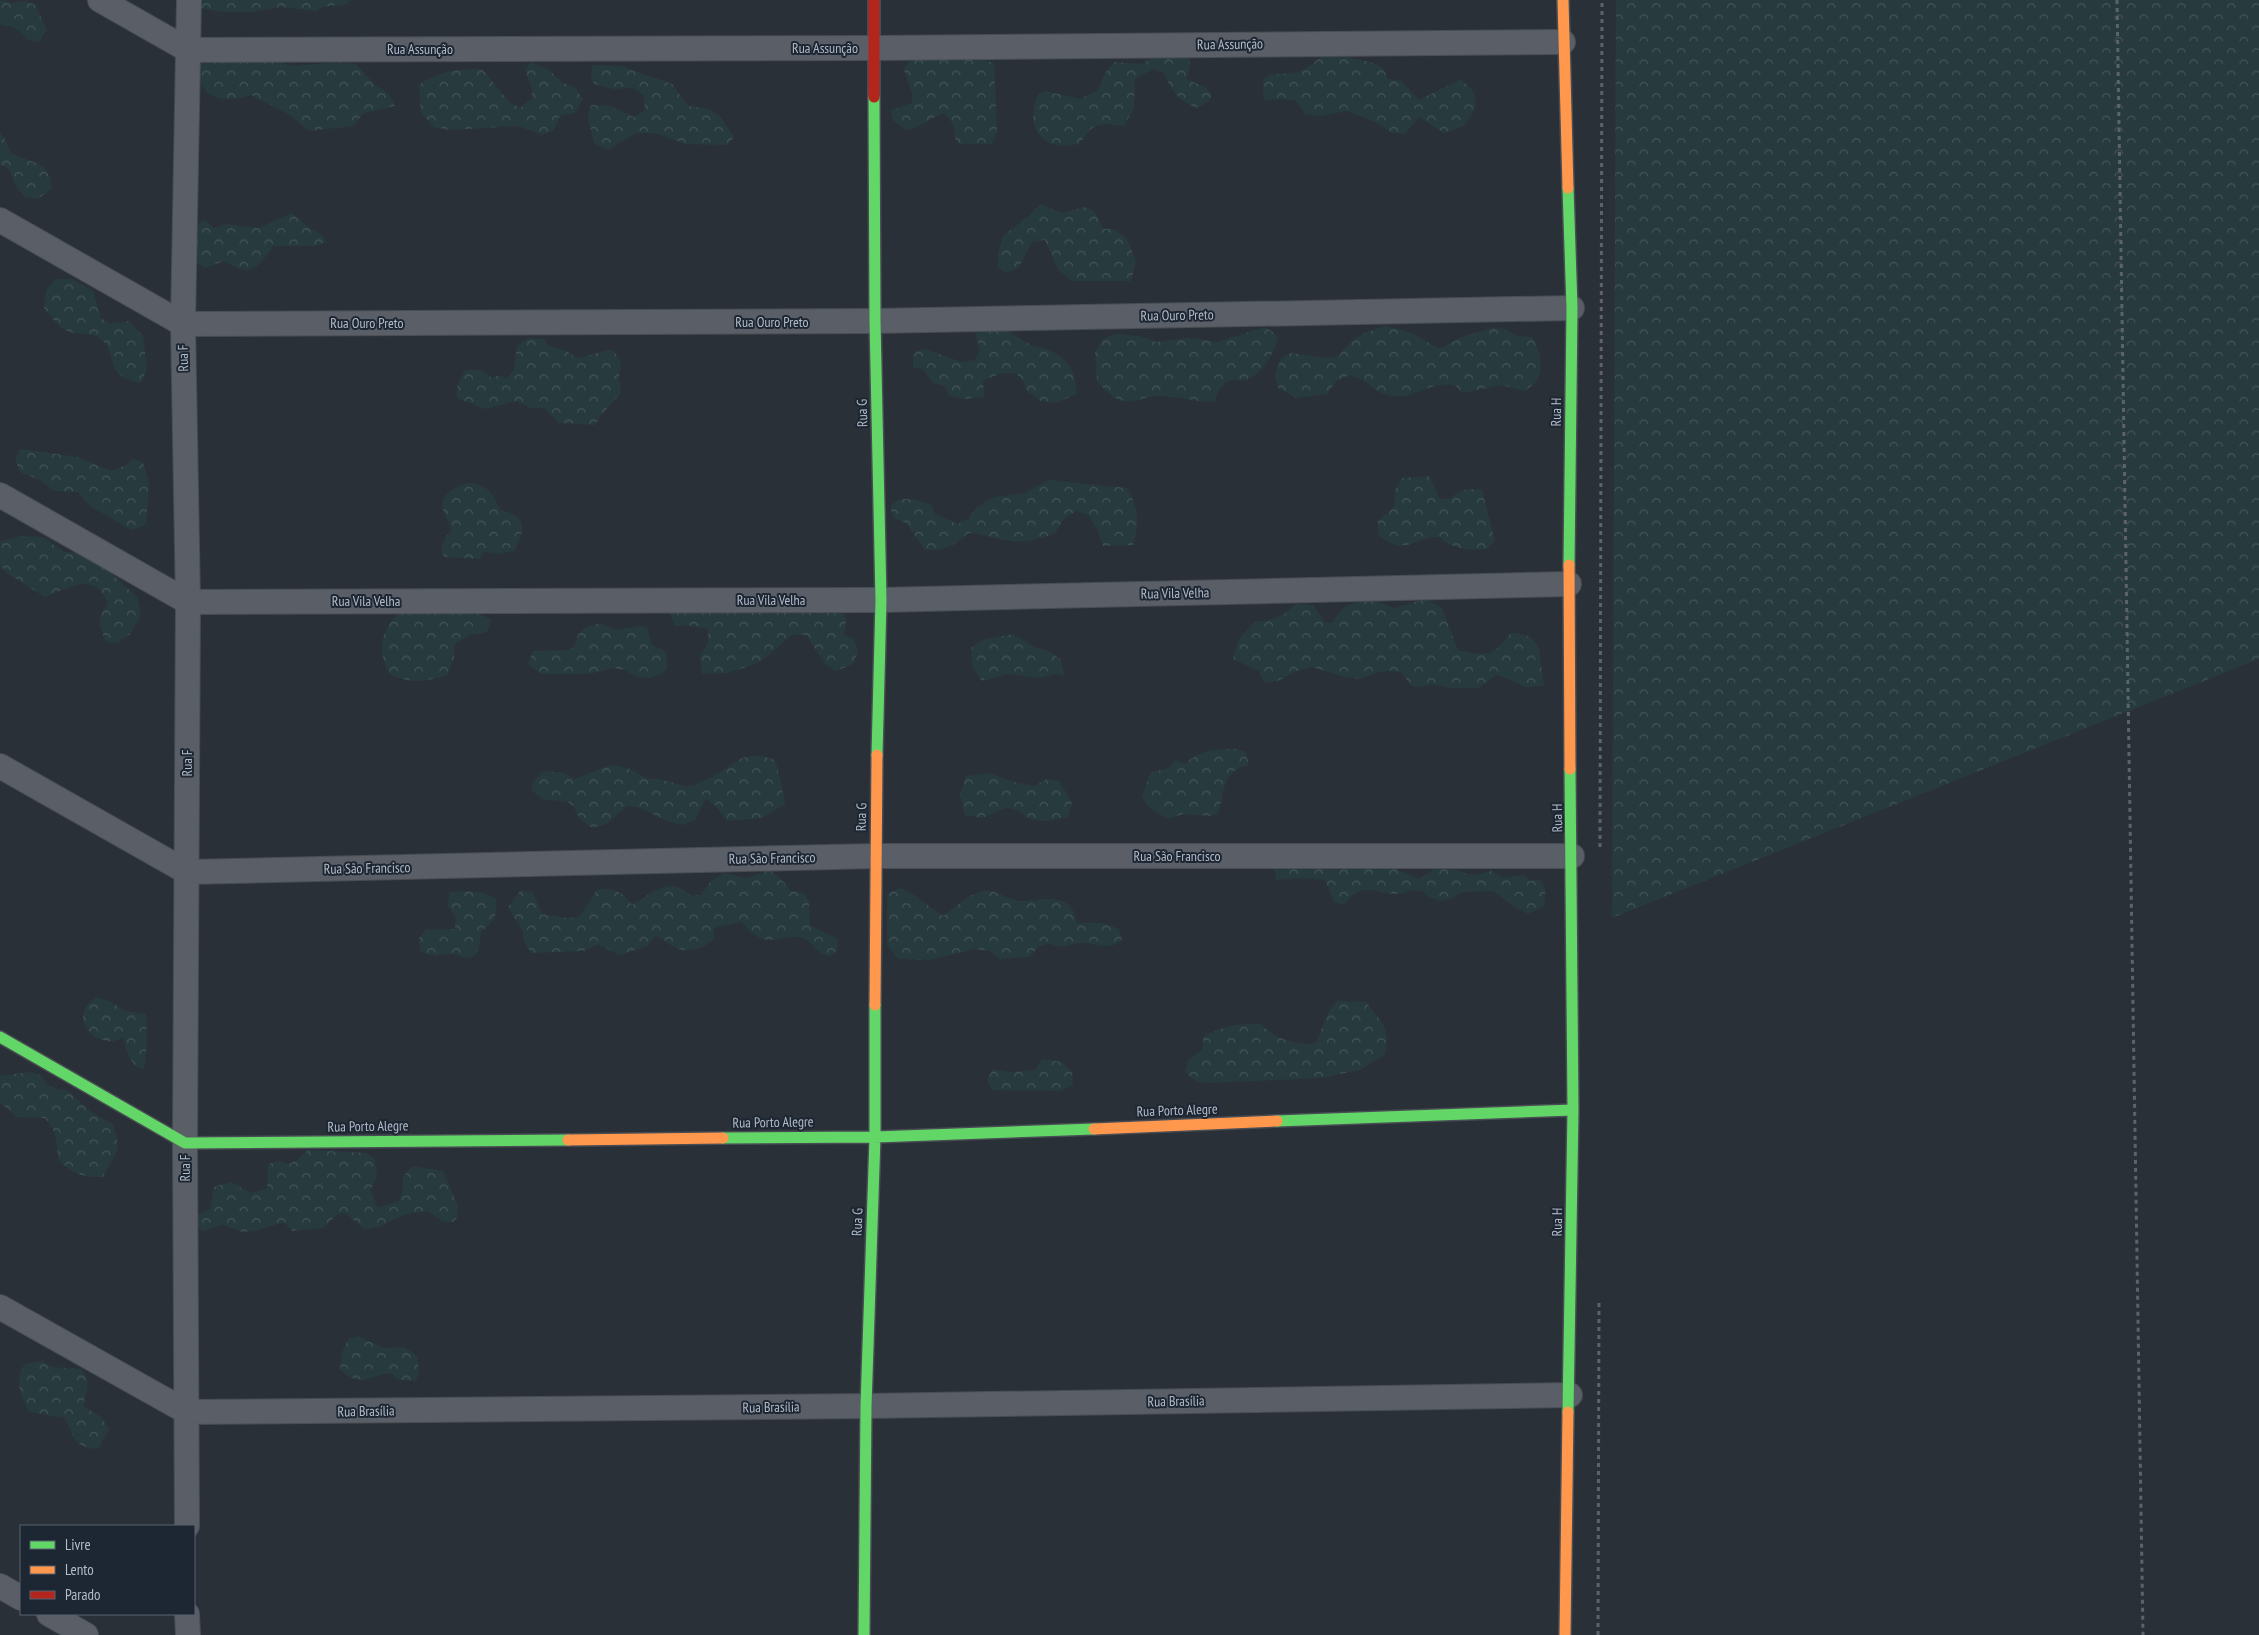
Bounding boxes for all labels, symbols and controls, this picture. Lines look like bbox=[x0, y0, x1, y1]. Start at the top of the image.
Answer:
street label: Rua Assunção bbox=[1197, 34, 1263, 54]
street label: Rua Assunção bbox=[792, 39, 858, 57]
street label: Rua Assunção bbox=[387, 40, 453, 58]
street label: Rua Ouro Preto bbox=[1140, 305, 1214, 325]
street label: Rua Ouro Preto bbox=[735, 313, 809, 331]
street label: Rua Ouro Preto bbox=[330, 314, 404, 332]
street label: Rua F bbox=[174, 344, 192, 372]
street label: Rua H bbox=[1547, 397, 1565, 427]
street label: Rua G bbox=[853, 399, 871, 427]
street label: Rua Vila Velha bbox=[1141, 583, 1209, 603]
street label: Rua Vila Velha bbox=[737, 591, 805, 609]
street label: Rua Vila Velha bbox=[332, 592, 400, 610]
street label: Rua F bbox=[178, 749, 196, 777]
street label: Rua G bbox=[852, 803, 870, 831]
street label: Rua H bbox=[1548, 803, 1566, 833]
street label: Rua São Francisco bbox=[1134, 847, 1220, 865]
street label: Rua São Francisco bbox=[728, 848, 816, 868]
street label: Rua São Francisco bbox=[323, 858, 411, 878]
street label: Rua Porto Alegre bbox=[1136, 1100, 1218, 1120]
street label: Rua Porto Alegre bbox=[732, 1112, 814, 1132]
street label: Rua Porto Alegre bbox=[327, 1116, 409, 1136]
street label: Rua F bbox=[176, 1154, 194, 1182]
street label: Rua G bbox=[848, 1207, 866, 1236]
street label: Rua H bbox=[1548, 1207, 1566, 1237]
street label: Rua Brasília bbox=[1147, 1392, 1205, 1410]
street label: Rua Brasília bbox=[742, 1398, 800, 1416]
street label: Rua Brasília bbox=[337, 1402, 395, 1420]
legend bbox=[20, 1525, 195, 1615]
text: Livre bbox=[65, 1535, 91, 1554]
text: Lento bbox=[65, 1560, 94, 1579]
text: Parado bbox=[65, 1585, 100, 1604]

